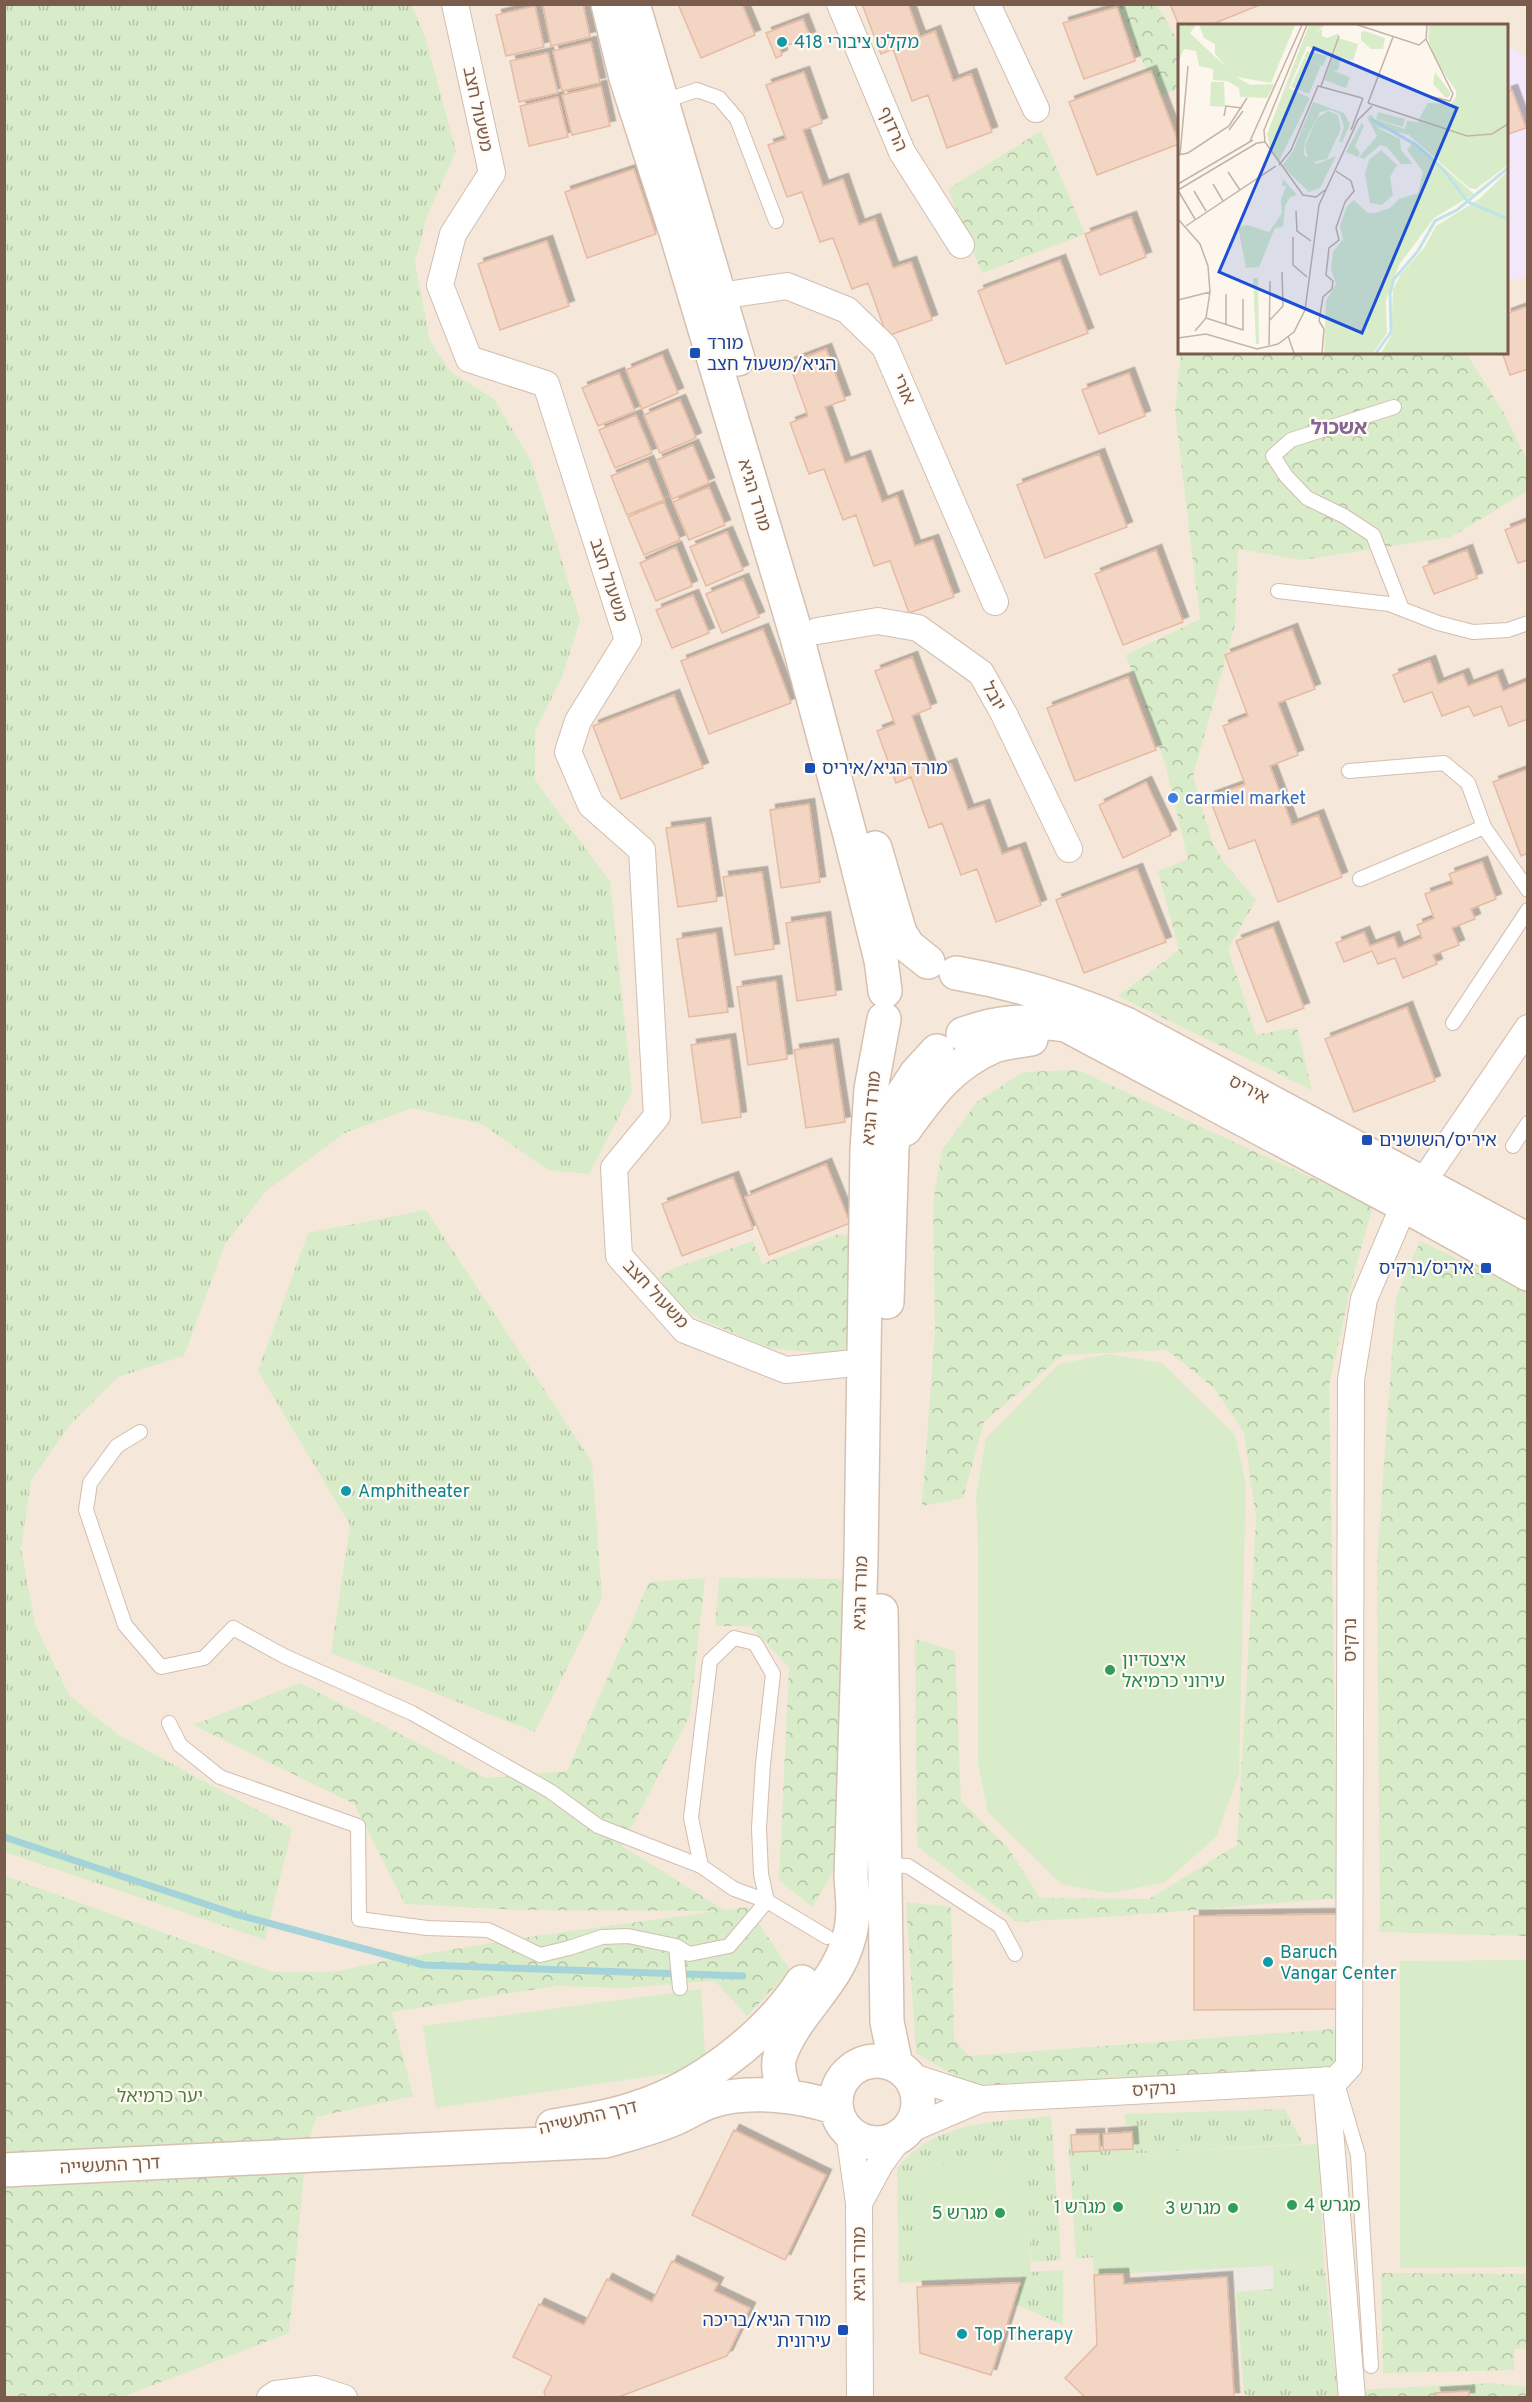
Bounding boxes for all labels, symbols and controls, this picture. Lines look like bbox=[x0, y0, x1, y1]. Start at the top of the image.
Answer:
inset map bbox=[1178, 24, 1508, 354]
place label: מקלט ציבורי 418 bbox=[794, 32, 919, 55]
marker: מקלט ציבורי 418 bbox=[775, 35, 789, 49]
street label: משעול חצב bbox=[456, 65, 497, 154]
street label: הרדוף bbox=[872, 103, 912, 156]
place label: מורד הגיא/משעול חצב bbox=[707, 333, 836, 377]
marker: מורד הגיא/משעול חצב bbox=[688, 346, 702, 360]
street label: אורי bbox=[886, 371, 920, 409]
district label: אשכול bbox=[1311, 416, 1367, 442]
street label: מורד הגיא bbox=[732, 456, 776, 535]
street label: משעול חצב bbox=[583, 536, 632, 625]
street label: יובל bbox=[975, 678, 1010, 716]
place label: מורד הגיא/איריס bbox=[822, 758, 948, 781]
marker: מורד הגיא/איריס bbox=[803, 761, 817, 775]
place label: carmiel market bbox=[1185, 788, 1306, 811]
marker: carmiel market bbox=[1166, 791, 1180, 805]
street label: מורד הגיא bbox=[858, 1070, 887, 1146]
street label: איריס bbox=[1224, 1070, 1272, 1110]
place label: איריס/השושנים bbox=[1379, 1130, 1497, 1153]
marker: איריס/השושנים bbox=[1360, 1133, 1374, 1147]
street label: משעול חצב bbox=[617, 1256, 693, 1335]
place label: איריס/נרקיס bbox=[1379, 1258, 1474, 1281]
marker: איריס/נרקיס bbox=[1479, 1261, 1493, 1275]
place label: Amphitheater bbox=[358, 1481, 470, 1504]
marker: Amphitheater bbox=[339, 1484, 353, 1498]
street label: מורד הגיא bbox=[849, 1555, 874, 1631]
street label: נרקיס bbox=[1340, 1618, 1363, 1662]
place label: איצטדיון עירוני כרמיאל bbox=[1122, 1650, 1225, 1694]
marker: איצטדיון עירוני כרמיאל bbox=[1103, 1663, 1117, 1677]
place label: Baruch Vangar Center bbox=[1280, 1942, 1397, 1986]
marker: Baruch Vangar Center bbox=[1261, 1955, 1275, 1969]
street label: נרקיס bbox=[1131, 2078, 1177, 2103]
park label: יער כרמיאל bbox=[117, 2086, 203, 2109]
street label: דרך התעשייה bbox=[537, 2096, 640, 2141]
street label: דרך התעשייה bbox=[59, 2152, 161, 2181]
place label: מגרש 4 bbox=[1304, 2195, 1361, 2218]
place label: מגרש 1 bbox=[1054, 2197, 1106, 2220]
place label: מגרש 3 bbox=[1165, 2198, 1221, 2221]
marker: מגרש 4 bbox=[1285, 2198, 1299, 2212]
marker: מגרש 1 bbox=[1111, 2200, 1125, 2214]
marker: מגרש 3 bbox=[1226, 2201, 1240, 2215]
place label: מגרש 5 bbox=[931, 2203, 988, 2226]
marker: מגרש 5 bbox=[993, 2206, 1007, 2220]
street label: מורד הגיא bbox=[849, 2227, 872, 2301]
place label: מורד הגיא/בריכה עירונית bbox=[703, 2310, 831, 2354]
marker: מורד הגיא/בריכה עירונית bbox=[836, 2323, 850, 2337]
place label: Top Therapy bbox=[974, 2324, 1073, 2347]
marker: Top Therapy bbox=[955, 2327, 969, 2341]

